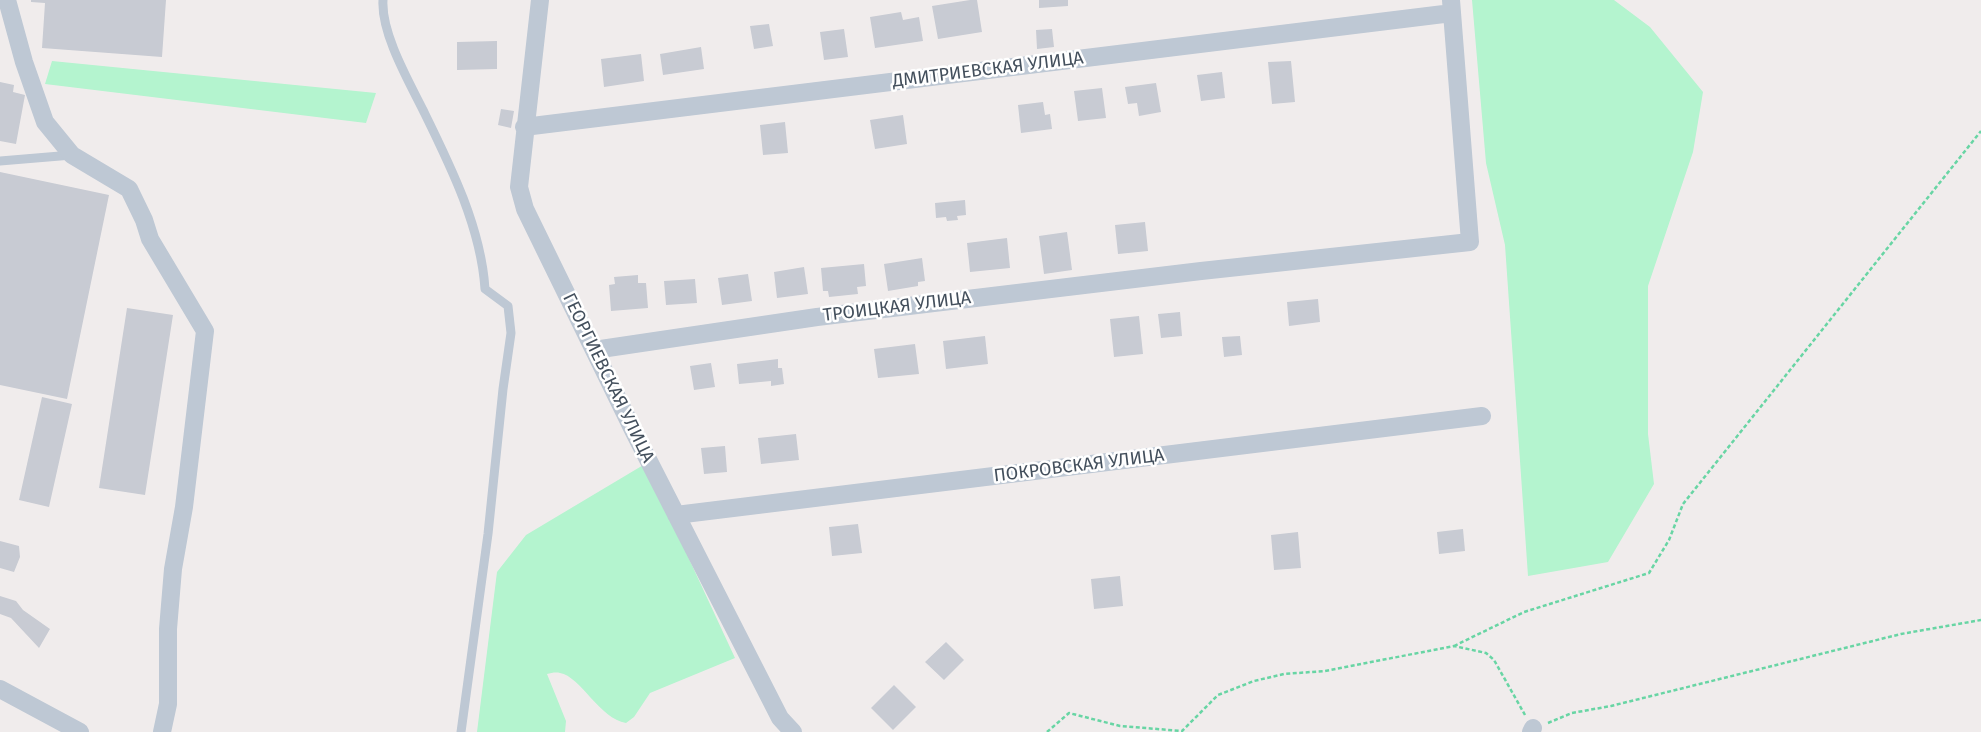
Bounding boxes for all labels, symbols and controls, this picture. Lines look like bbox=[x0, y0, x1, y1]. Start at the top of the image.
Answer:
street label: ДМИТРИЕВСКАЯ УЛИЦА bbox=[891, 48, 1085, 92]
street label: ТРОИЦКАЯ УЛИЦА bbox=[822, 287, 972, 327]
street label: ГЕОРГИЕВСКАЯ УЛИЦА bbox=[558, 290, 658, 466]
street label: ПОКРОВСКАЯ УЛИЦА bbox=[993, 445, 1165, 487]

